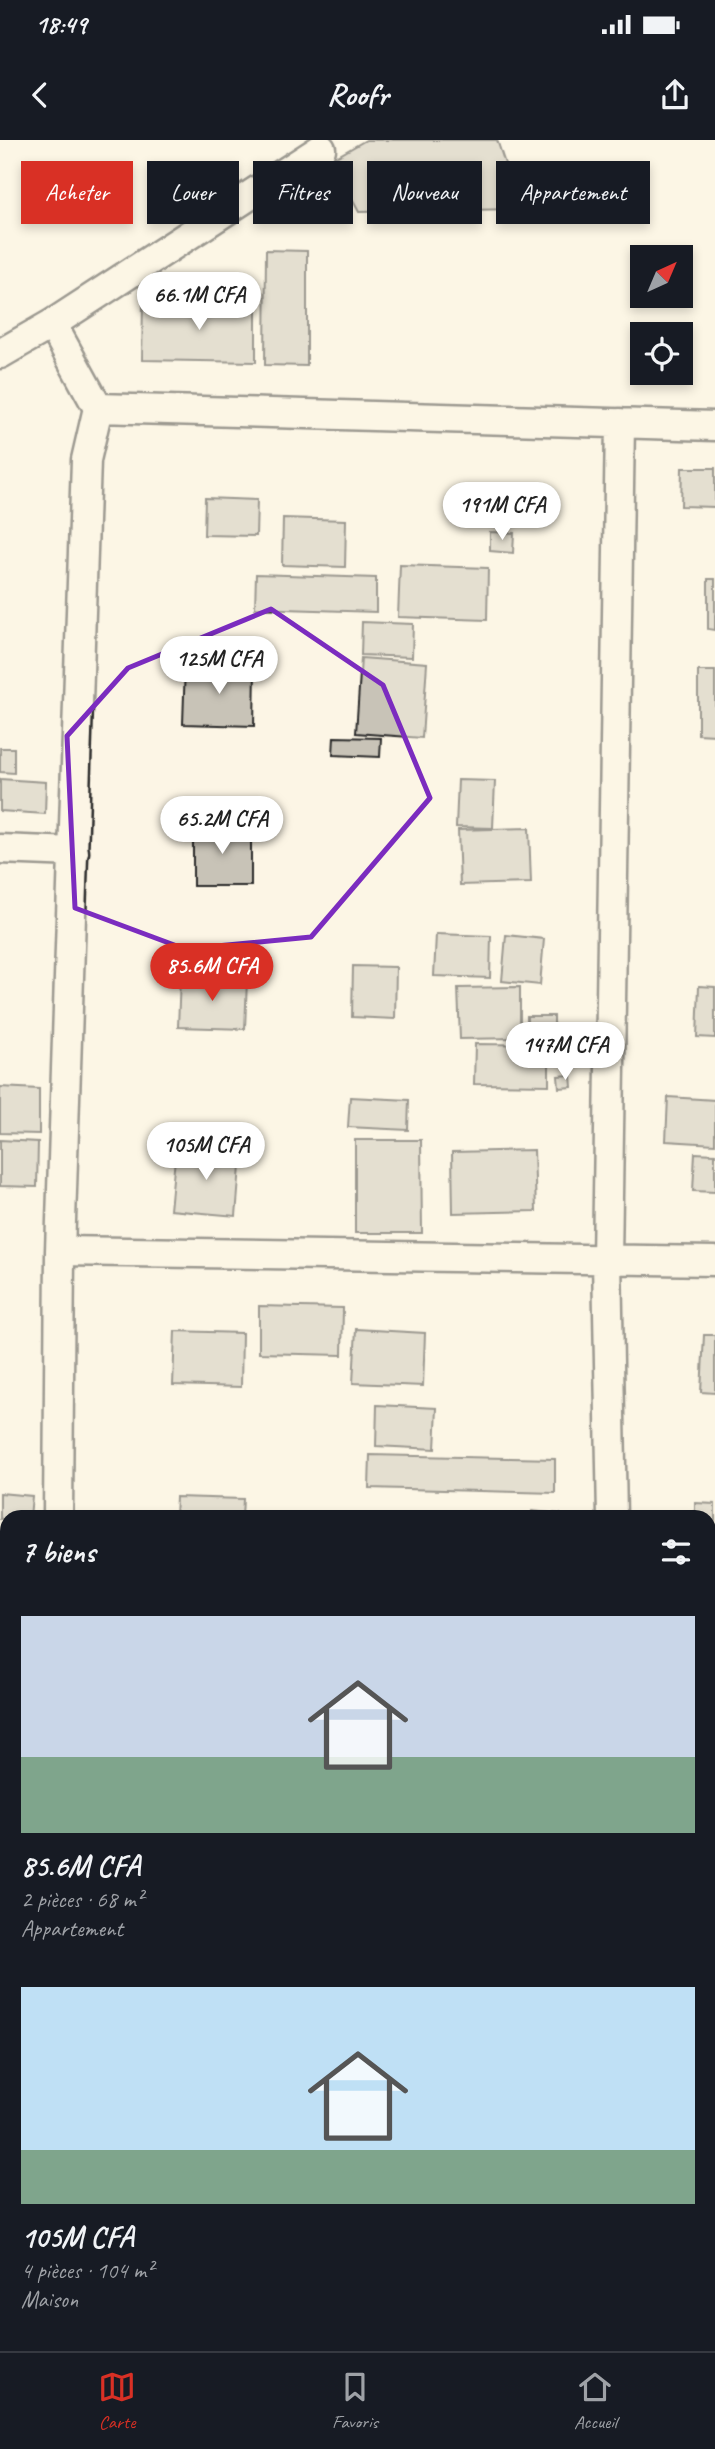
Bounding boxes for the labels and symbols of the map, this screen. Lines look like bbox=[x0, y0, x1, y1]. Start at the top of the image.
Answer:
north arrow bbox=[630, 245, 693, 308]
pin: 66.1M CFA bbox=[119, 272, 279, 332]
pin: 191M CFA bbox=[430, 482, 574, 542]
pin: 125M CFA bbox=[147, 636, 291, 696]
pin: 65.2M CFA bbox=[142, 796, 302, 856]
pin: 85.6M CFA bbox=[132, 944, 292, 1003]
pin: 147M CFA bbox=[493, 1023, 637, 1082]
pin: 105M CFA bbox=[134, 1122, 278, 1182]

